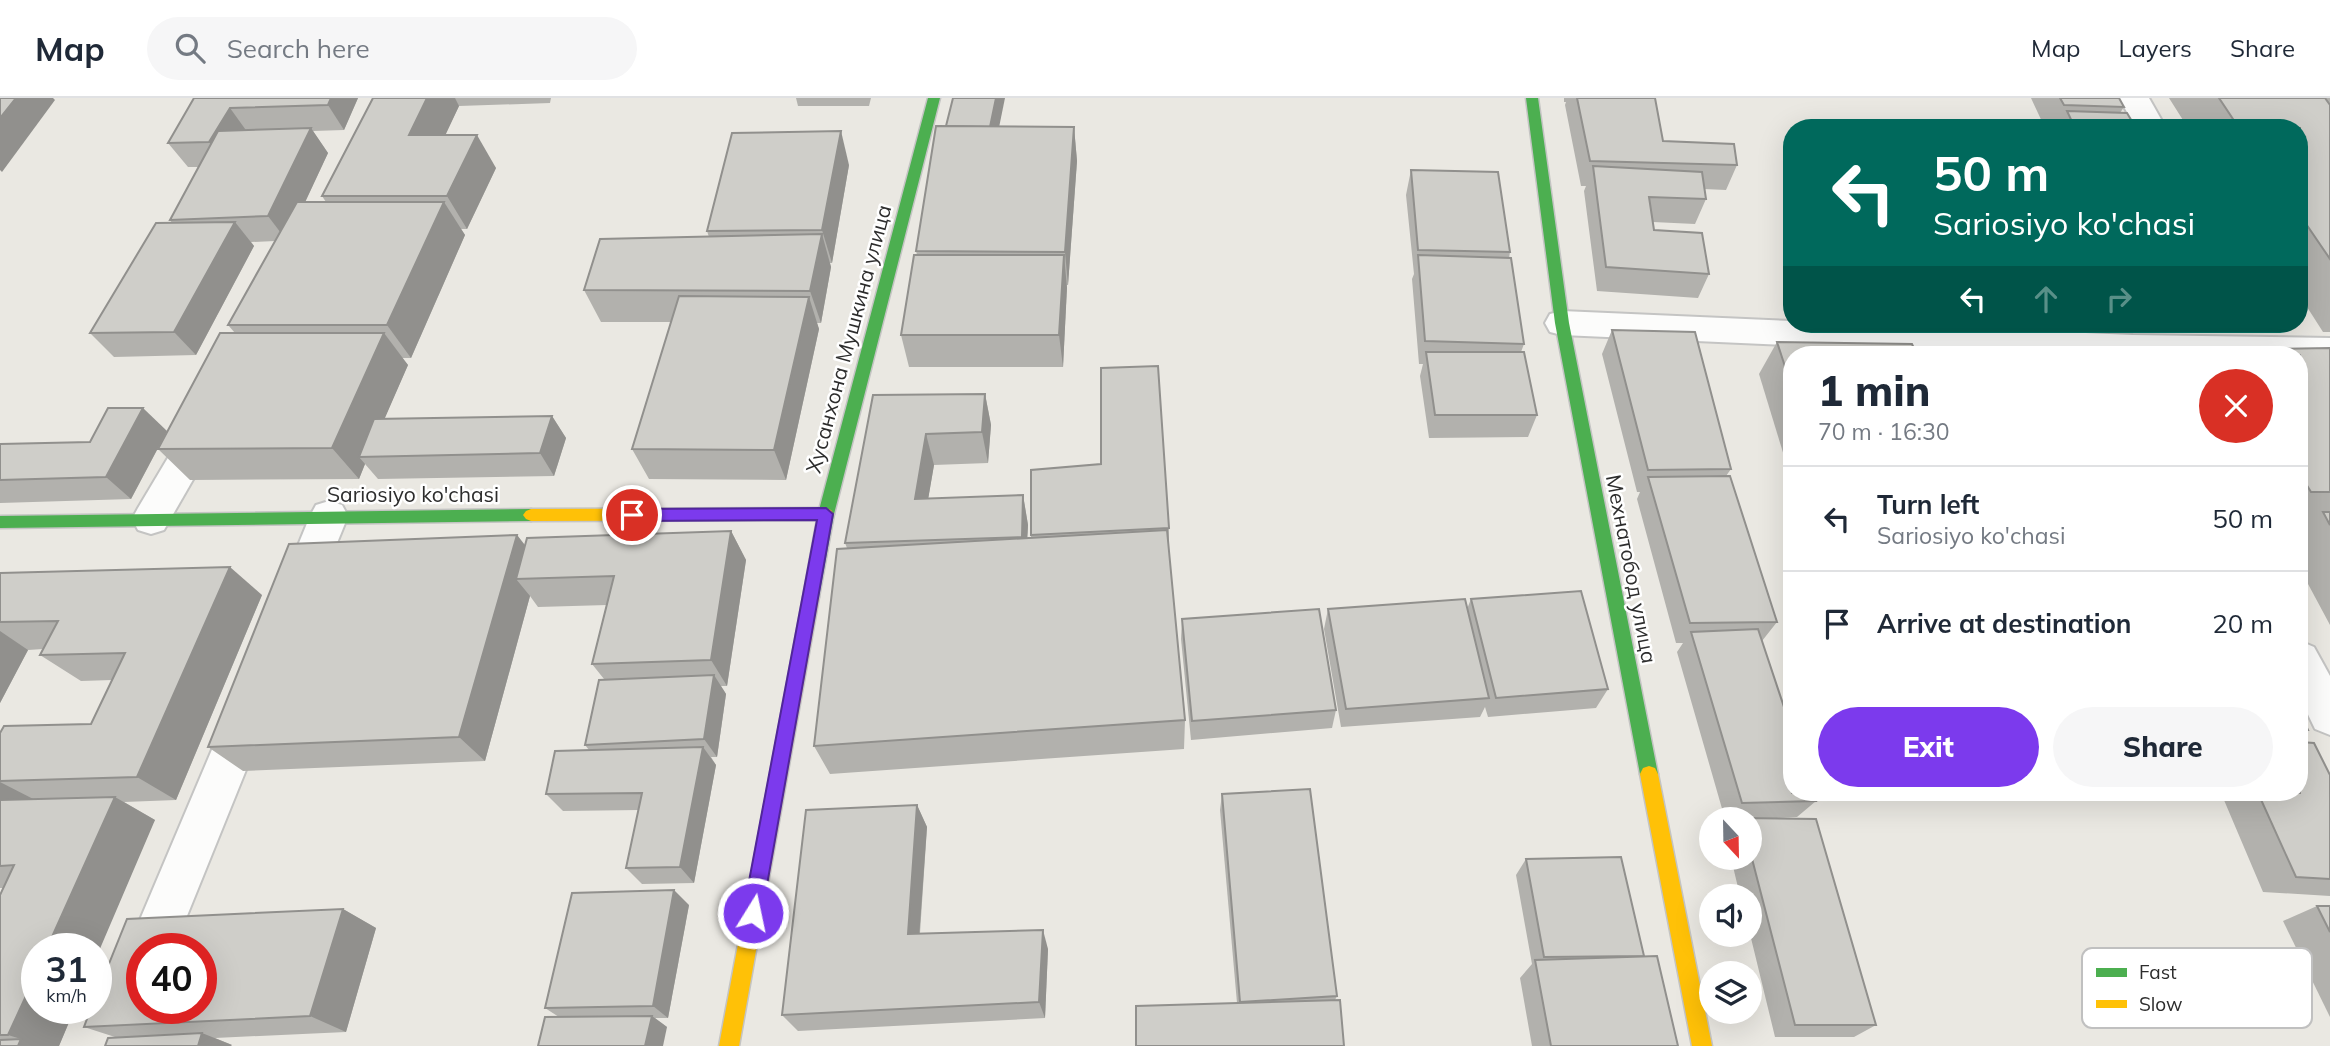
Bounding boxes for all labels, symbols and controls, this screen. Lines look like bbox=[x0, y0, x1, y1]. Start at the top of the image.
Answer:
search box bbox=[147, 17, 637, 80]
text: Map bbox=[35, 28, 105, 69]
icon: search bbox=[171, 29, 209, 67]
text: Search here bbox=[227, 32, 370, 65]
text: Map bbox=[2031, 33, 2080, 63]
text: Layers bbox=[2118, 33, 2192, 63]
text: Share bbox=[2230, 33, 2295, 63]
text: 50 m bbox=[1933, 142, 2049, 203]
icon: left bbox=[1818, 147, 1909, 238]
street label: Хусанхона Мушкина улица bbox=[800, 202, 896, 476]
text: Sariosiyo ko'chasi bbox=[1933, 203, 2195, 243]
icon: left bbox=[1954, 280, 1992, 318]
icon: ahead bbox=[2027, 280, 2065, 318]
icon: right bbox=[2100, 280, 2138, 318]
text: 1 min bbox=[1818, 364, 1931, 417]
button: close bbox=[2199, 369, 2273, 443]
text: 70 m · 16:30 bbox=[1818, 417, 1950, 446]
street label: Мехнатобод улица bbox=[1601, 472, 1663, 665]
street label: Sariosiyo ko'chasi bbox=[327, 481, 499, 507]
pin bbox=[602, 485, 662, 545]
text: Turn left bbox=[1877, 488, 1979, 521]
icon: arrive bbox=[613, 496, 651, 534]
icon: left bbox=[1818, 500, 1856, 538]
text: 50 m bbox=[2212, 502, 2273, 535]
text: Sariosiyo ko'chasi bbox=[1877, 521, 2065, 550]
icon: arrive bbox=[1818, 605, 1856, 643]
text: Arrive at destination bbox=[1877, 607, 2132, 640]
text: 20 m bbox=[2212, 607, 2273, 640]
button: Exit bbox=[1818, 707, 2039, 787]
button: Share bbox=[2053, 707, 2273, 787]
north arrow bbox=[1699, 807, 1762, 870]
map controls bbox=[1699, 807, 1762, 1024]
position arrow bbox=[716, 876, 790, 950]
button: sound bbox=[1699, 884, 1762, 947]
speed limit sign: 40 bbox=[126, 933, 217, 1024]
text: 31 bbox=[45, 947, 88, 991]
legend bbox=[2082, 948, 2312, 1028]
text: Fast bbox=[2139, 960, 2177, 984]
button: layers bbox=[1699, 961, 1762, 1024]
text: km/h bbox=[46, 984, 87, 1007]
text: Slow bbox=[2139, 992, 2183, 1016]

